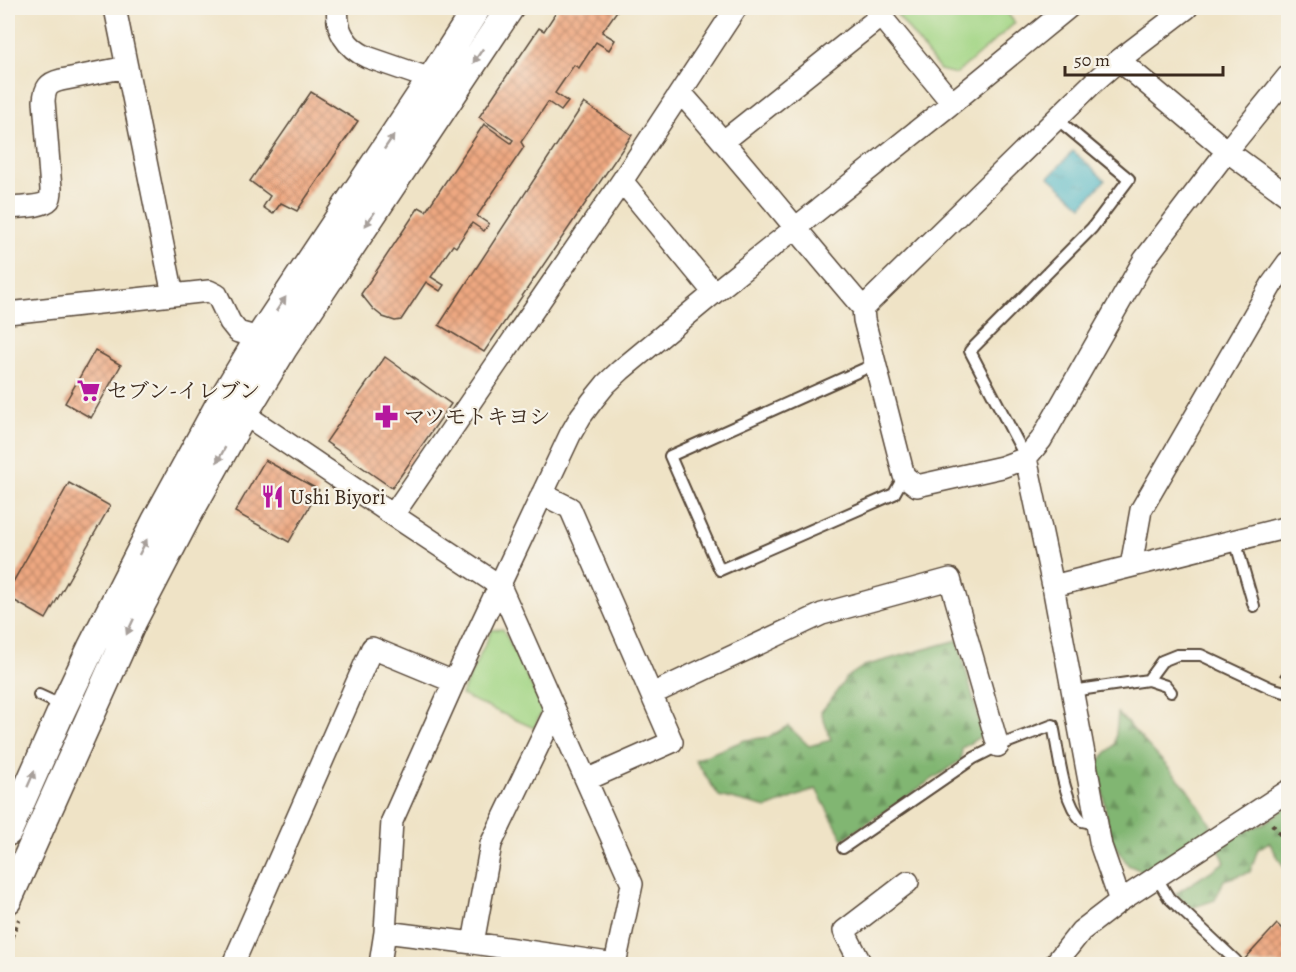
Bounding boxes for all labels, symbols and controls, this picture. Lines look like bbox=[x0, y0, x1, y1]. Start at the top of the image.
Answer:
scale bar bbox=[1065, 39, 1222, 77]
one-way arrow bbox=[472, 48, 483, 64]
text: 50 m bbox=[1074, 48, 1110, 72]
one-way arrow bbox=[384, 134, 395, 150]
one-way arrow bbox=[364, 210, 376, 226]
one-way arrow bbox=[275, 297, 287, 313]
place label: セブン-イレブン bbox=[107, 377, 260, 405]
supermarket icon: セブン-イレブン bbox=[76, 378, 102, 404]
place label: マツモトキヨシ bbox=[404, 403, 550, 431]
pharmacy icon: マツモトキヨシ bbox=[373, 404, 399, 430]
one-way arrow bbox=[216, 447, 227, 463]
place label: Ushi Biyori bbox=[290, 483, 386, 511]
restaurant icon: Ushi Biyori bbox=[259, 484, 285, 510]
one-way arrow bbox=[138, 538, 148, 555]
one-way arrow bbox=[126, 619, 135, 636]
one-way arrow bbox=[26, 769, 36, 787]

